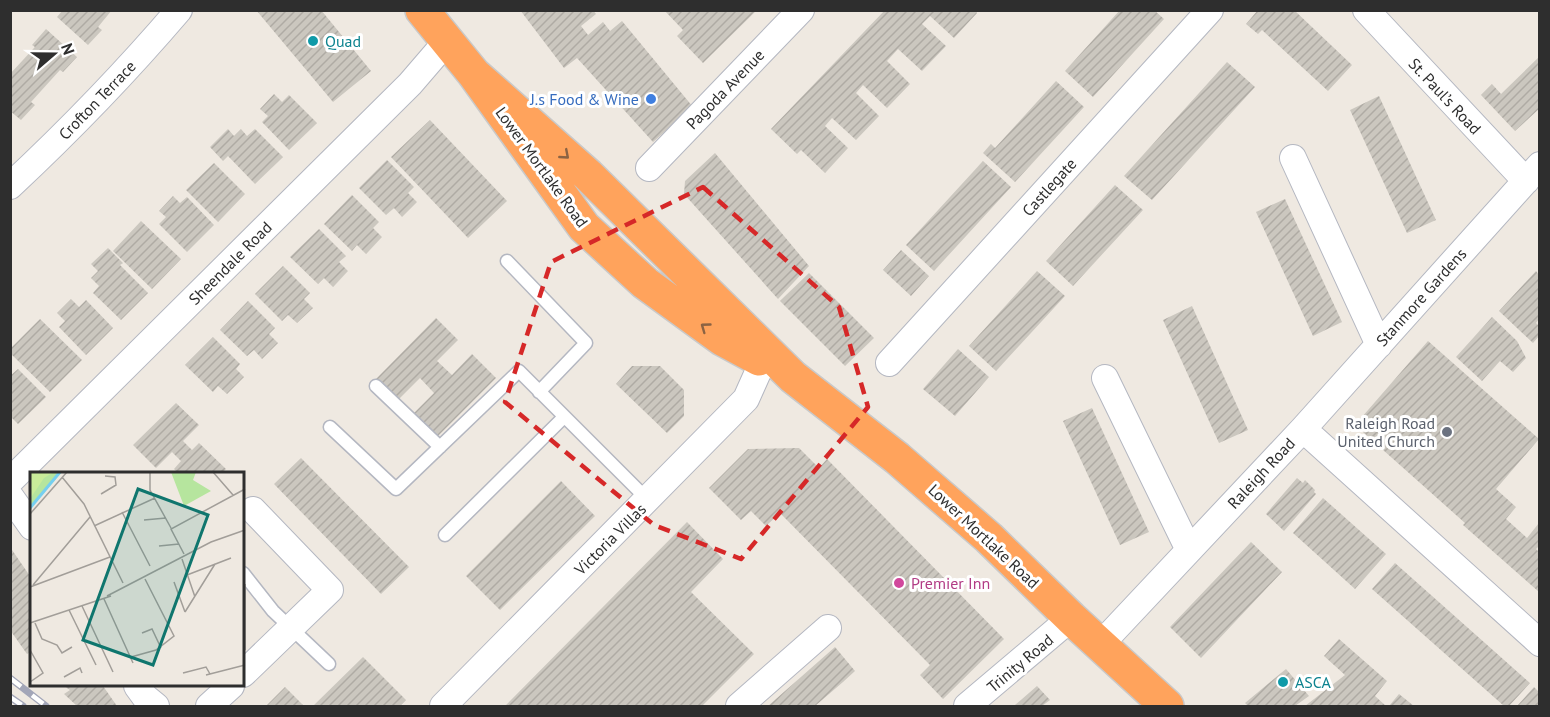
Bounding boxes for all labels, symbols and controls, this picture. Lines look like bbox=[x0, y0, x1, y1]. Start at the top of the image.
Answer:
north arrow bbox=[24, 24, 84, 84]
place label: Quad bbox=[325, 31, 361, 51]
marker: Quad bbox=[306, 34, 320, 48]
text: N bbox=[57, 41, 79, 57]
street label: Pagoda Avenue bbox=[682, 45, 768, 133]
street label: St. Paul’s Road bbox=[1405, 54, 1485, 138]
street label: Crofton Terrace bbox=[54, 56, 140, 144]
place label: J.s Food & Wine bbox=[529, 89, 639, 109]
marker: J.s Food & Wine bbox=[644, 92, 658, 106]
street label: Lower Mortlake Road bbox=[492, 103, 592, 231]
one-way arrow bbox=[559, 148, 569, 159]
street label: Castlegate bbox=[1018, 154, 1080, 220]
street label: Sheendale Road bbox=[184, 217, 276, 309]
street label: Stanmore Gardens bbox=[1372, 244, 1471, 350]
one-way arrow bbox=[701, 323, 712, 334]
place label: Raleigh Road United Church bbox=[1337, 413, 1435, 451]
marker: Raleigh Road United Church bbox=[1440, 425, 1454, 439]
street label: Raleigh Road bbox=[1223, 433, 1299, 513]
inset map bbox=[30, 472, 244, 687]
street label: Lower Mortlake Road bbox=[924, 480, 1044, 592]
street label: Victoria Villas bbox=[569, 499, 650, 580]
place label: Premier Inn bbox=[911, 573, 990, 593]
marker: Premier Inn bbox=[892, 576, 906, 590]
street label: Trinity Road bbox=[983, 629, 1057, 697]
place label: ASCA bbox=[1295, 672, 1332, 692]
marker: ASCA bbox=[1276, 675, 1290, 689]

